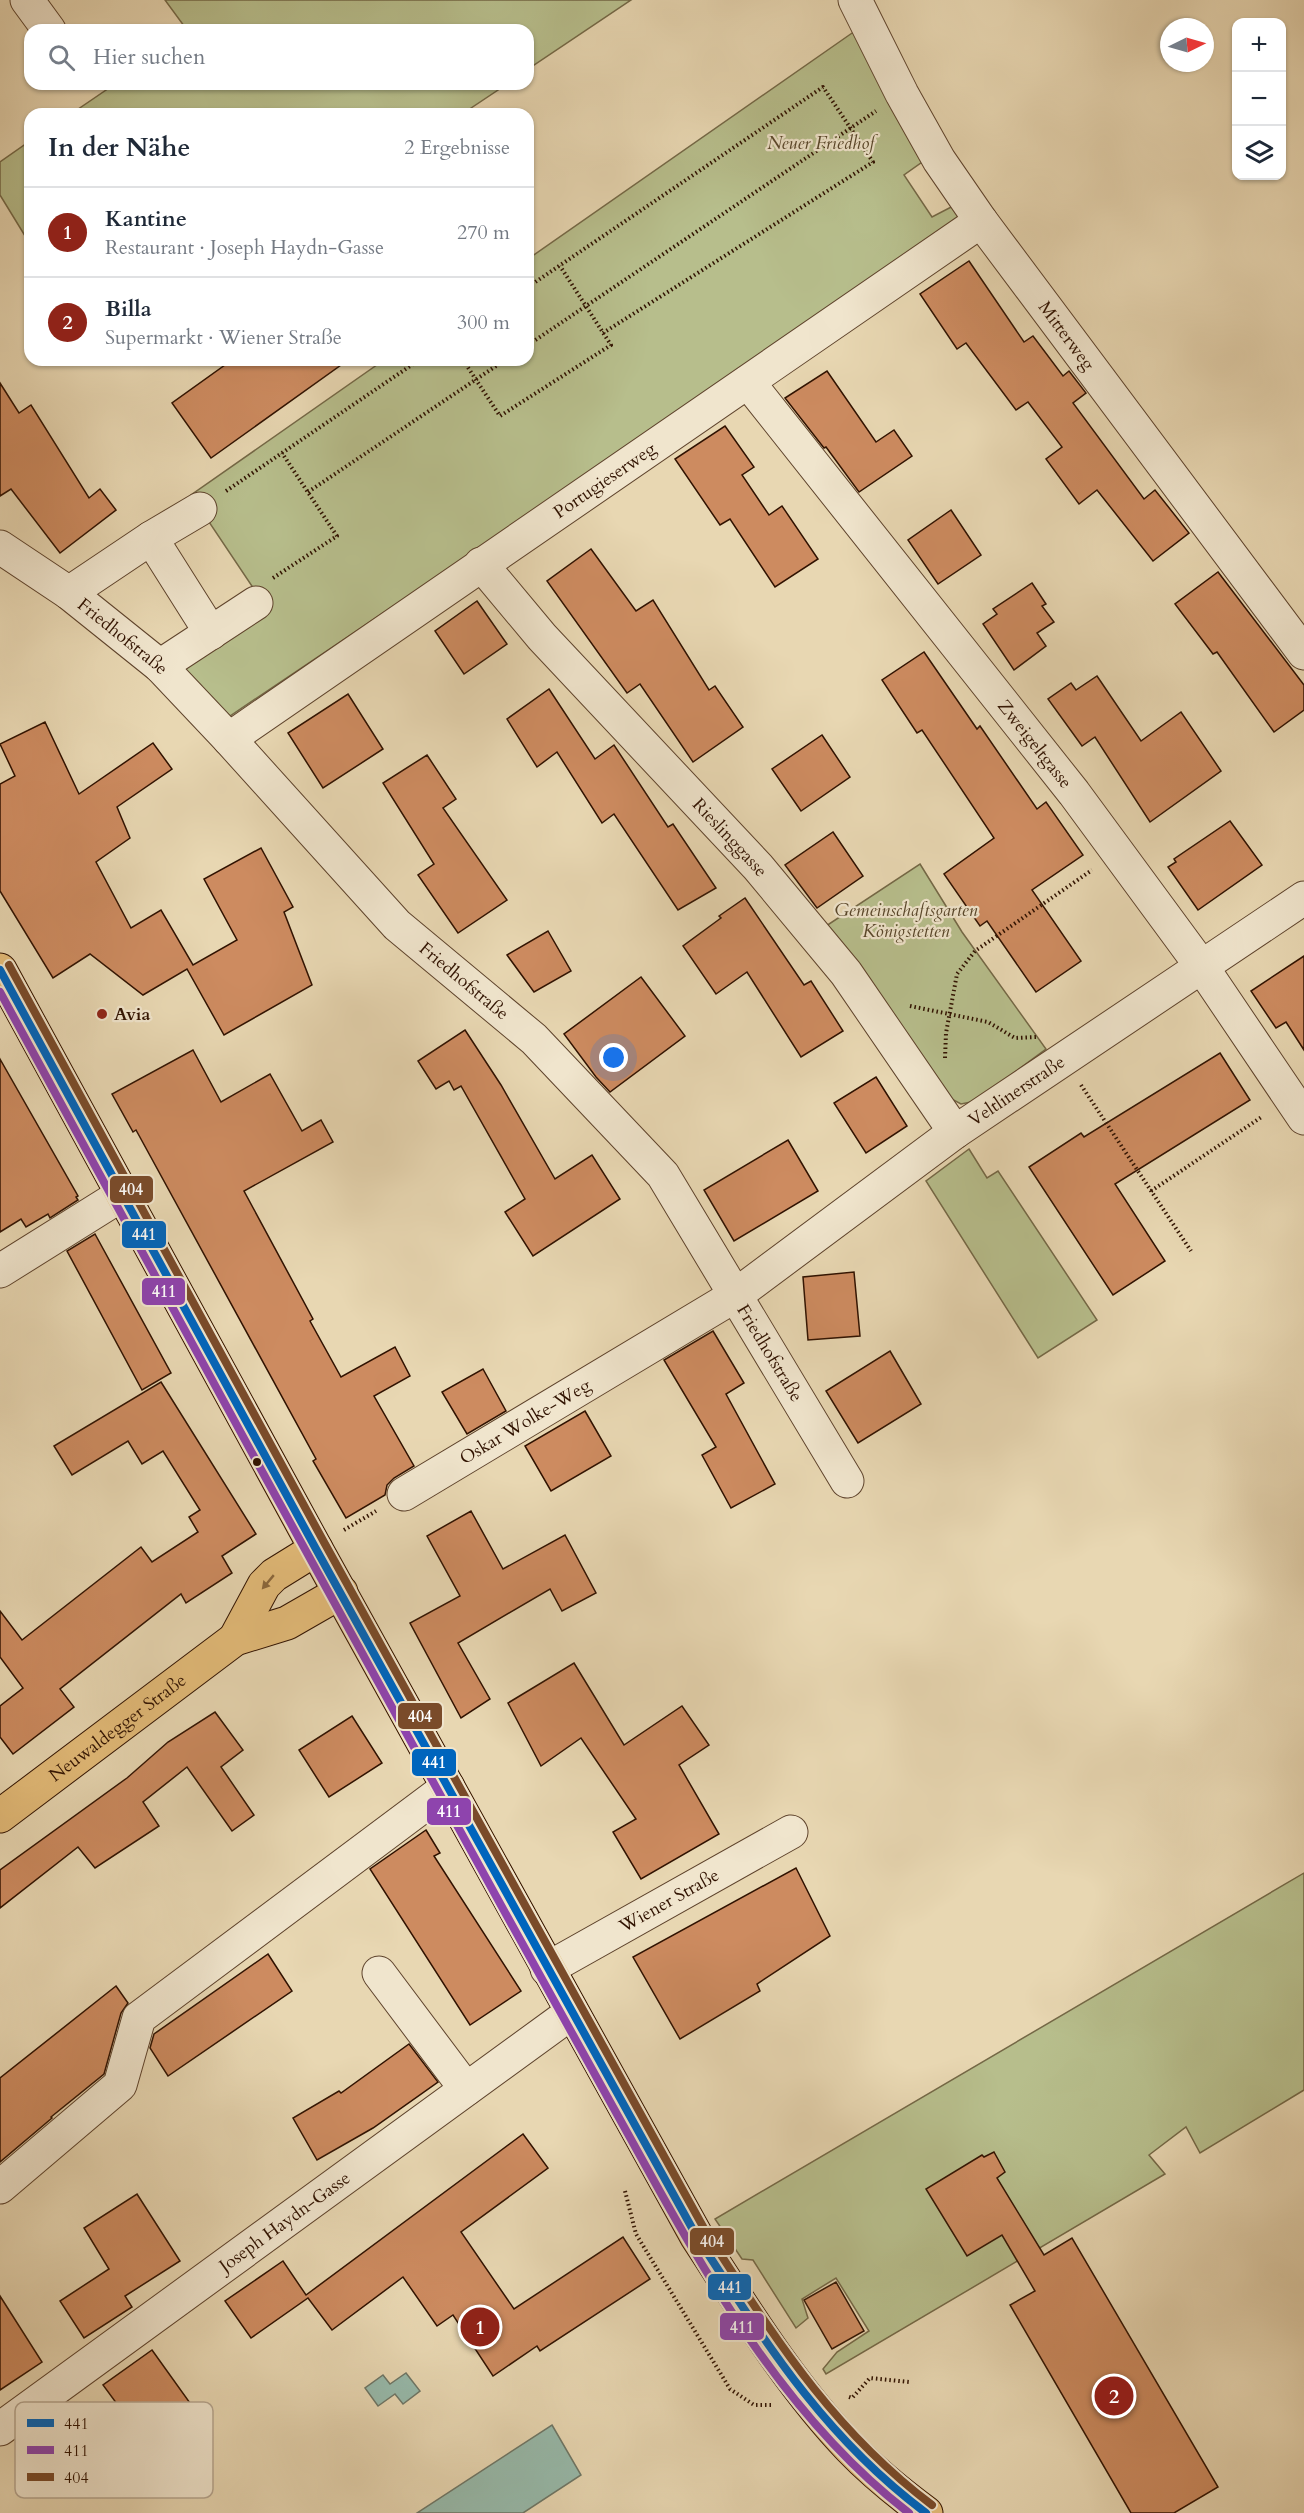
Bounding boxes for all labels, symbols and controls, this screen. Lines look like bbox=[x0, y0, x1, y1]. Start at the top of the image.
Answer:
north arrow bbox=[1160, 18, 1214, 72]
map controls bbox=[1232, 18, 1286, 180]
button: + bbox=[1232, 18, 1286, 72]
search box bbox=[24, 24, 534, 90]
icon: search bbox=[45, 41, 78, 74]
text: Hier suchen bbox=[93, 42, 206, 72]
button: − bbox=[1232, 72, 1286, 126]
button: layers bbox=[1232, 126, 1286, 180]
text: In der Nähe bbox=[48, 130, 190, 165]
park label: Neuer Friedhof bbox=[767, 131, 878, 156]
text: 2 Ergebnisse bbox=[404, 134, 510, 161]
text: Kantine bbox=[105, 204, 187, 234]
text: 1 bbox=[62, 219, 73, 246]
text: 270 m bbox=[457, 219, 510, 246]
text: Restaurant · Joseph Haydn-Gasse bbox=[105, 234, 384, 261]
text: Billa bbox=[105, 294, 152, 324]
street label: Mitterweg bbox=[1033, 296, 1102, 376]
text: 2 bbox=[62, 309, 73, 336]
text: 300 m bbox=[457, 309, 510, 336]
text: Supermarkt · Wiener Straße bbox=[105, 324, 342, 351]
street label: Portugieserweg bbox=[548, 436, 662, 524]
street label: Friedhofstraße bbox=[72, 592, 174, 680]
street label: Zweigeltgasse bbox=[992, 694, 1078, 794]
street label: Rieslinggasse bbox=[687, 792, 774, 882]
park label: Gemeinschaftsgarten Königstetten bbox=[835, 898, 978, 944]
street label: Friedhofstraße bbox=[414, 936, 514, 1026]
place label: Avia bbox=[114, 1002, 151, 1027]
marker: Avia bbox=[95, 1007, 109, 1021]
your location bbox=[599, 1043, 628, 1072]
street label: Veltlinerstraße bbox=[963, 1049, 1070, 1132]
line badge: 404 bbox=[109, 1175, 154, 1204]
text: 404 bbox=[119, 1179, 143, 1201]
line badge: 441 bbox=[121, 1220, 167, 1249]
text: 441 bbox=[132, 1224, 156, 1246]
line badge: 411 bbox=[141, 1277, 186, 1306]
text: 411 bbox=[152, 1281, 176, 1303]
street label: Friedhofstraße bbox=[731, 1299, 809, 1406]
street label: Oskar Wolke-Weg bbox=[455, 1372, 596, 1470]
unlabelled marker bbox=[251, 1456, 263, 1468]
one-way arrow bbox=[262, 1574, 275, 1590]
street label: Neuwaldegger Straße bbox=[44, 1668, 191, 1787]
line badge: 404 bbox=[397, 1702, 443, 1730]
text: 404 bbox=[408, 1706, 432, 1728]
line badge: 441 bbox=[411, 1748, 457, 1777]
text: 441 bbox=[422, 1752, 446, 1774]
line badge: 411 bbox=[426, 1797, 472, 1826]
text: 411 bbox=[437, 1801, 461, 1823]
street label: Wiener Straße bbox=[614, 1862, 724, 1939]
street label: Joseph Haydn-Gasse bbox=[211, 2165, 355, 2280]
line badge: 404 bbox=[689, 2227, 735, 2256]
text: 404 bbox=[700, 2231, 724, 2253]
line badge: 441 bbox=[707, 2273, 752, 2301]
text: 441 bbox=[718, 2277, 742, 2299]
pin: 1 bbox=[460, 2304, 500, 2350]
line badge: 411 bbox=[719, 2312, 765, 2341]
text: 411 bbox=[730, 2317, 754, 2339]
pin: 2 bbox=[1094, 2374, 1134, 2418]
legend bbox=[15, 2402, 213, 2498]
text: 441 bbox=[64, 2413, 89, 2435]
text: 411 bbox=[64, 2440, 89, 2462]
text: 404 bbox=[64, 2467, 89, 2489]

